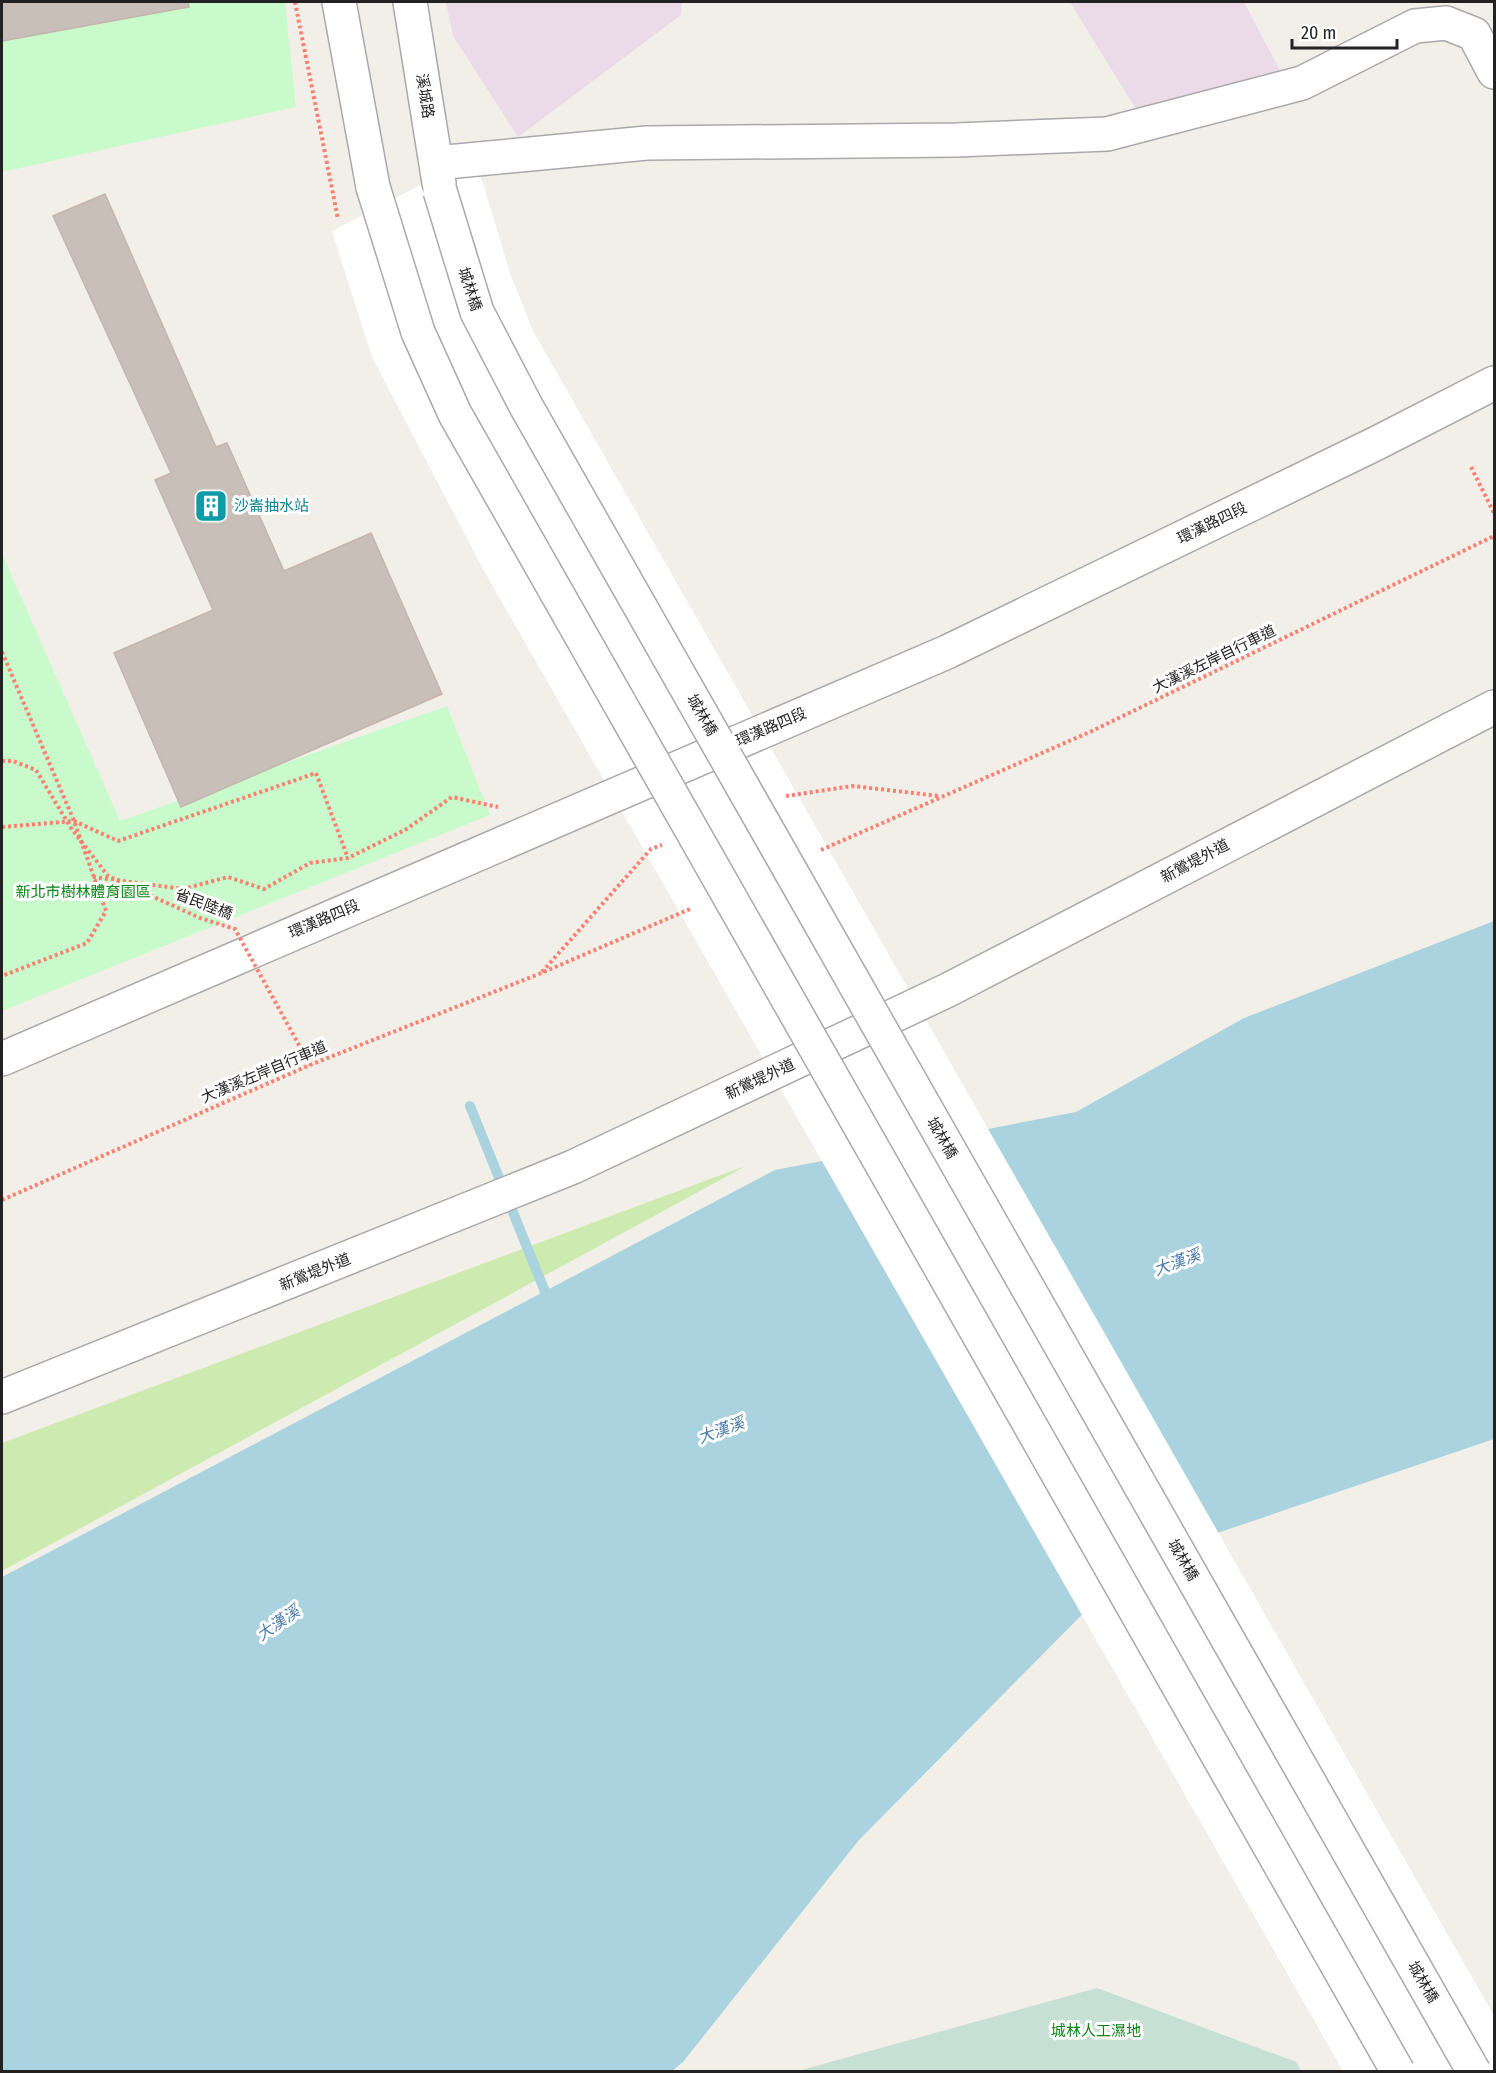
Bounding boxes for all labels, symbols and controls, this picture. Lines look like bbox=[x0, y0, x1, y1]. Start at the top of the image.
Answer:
scale bar bbox=[1292, 12, 1397, 50]
text: 20 m bbox=[1301, 22, 1336, 44]
street label: 溪城路 bbox=[413, 72, 437, 120]
street label: 城林橋 bbox=[454, 265, 486, 313]
building icon: 沙崙抽水站 bbox=[193, 488, 229, 524]
place label: 沙崙抽水站 bbox=[234, 497, 309, 515]
street label: 環漢路四段 bbox=[1174, 498, 1250, 548]
street label: 大漢溪左岸自行車道 bbox=[1149, 621, 1279, 697]
street label: 城林橋 bbox=[683, 691, 721, 739]
street label: 環漢路四段 bbox=[733, 704, 809, 750]
street label: 新鶯堤外道 bbox=[1158, 835, 1232, 887]
park label: 新北市樹林體育園區 bbox=[15, 883, 151, 901]
street label: 省民陸橋 bbox=[173, 885, 235, 923]
street label: 環漢路四段 bbox=[286, 896, 362, 942]
street label: 大漢溪左岸自行車道 bbox=[198, 1037, 330, 1107]
street label: 新鶯堤外道 bbox=[722, 1055, 798, 1103]
street label: 城林橋 bbox=[923, 1114, 961, 1162]
water label: 大漢溪 bbox=[1151, 1244, 1205, 1279]
street label: 新鶯堤外道 bbox=[277, 1250, 353, 1294]
water label: 大漢溪 bbox=[695, 1412, 749, 1447]
street label: 城林橋 bbox=[1164, 1536, 1202, 1584]
water label: 大漢溪 bbox=[253, 1600, 305, 1645]
street label: 城林橋 bbox=[1404, 1958, 1442, 2006]
park label: 城林人工濕地 bbox=[1051, 2022, 1141, 2040]

